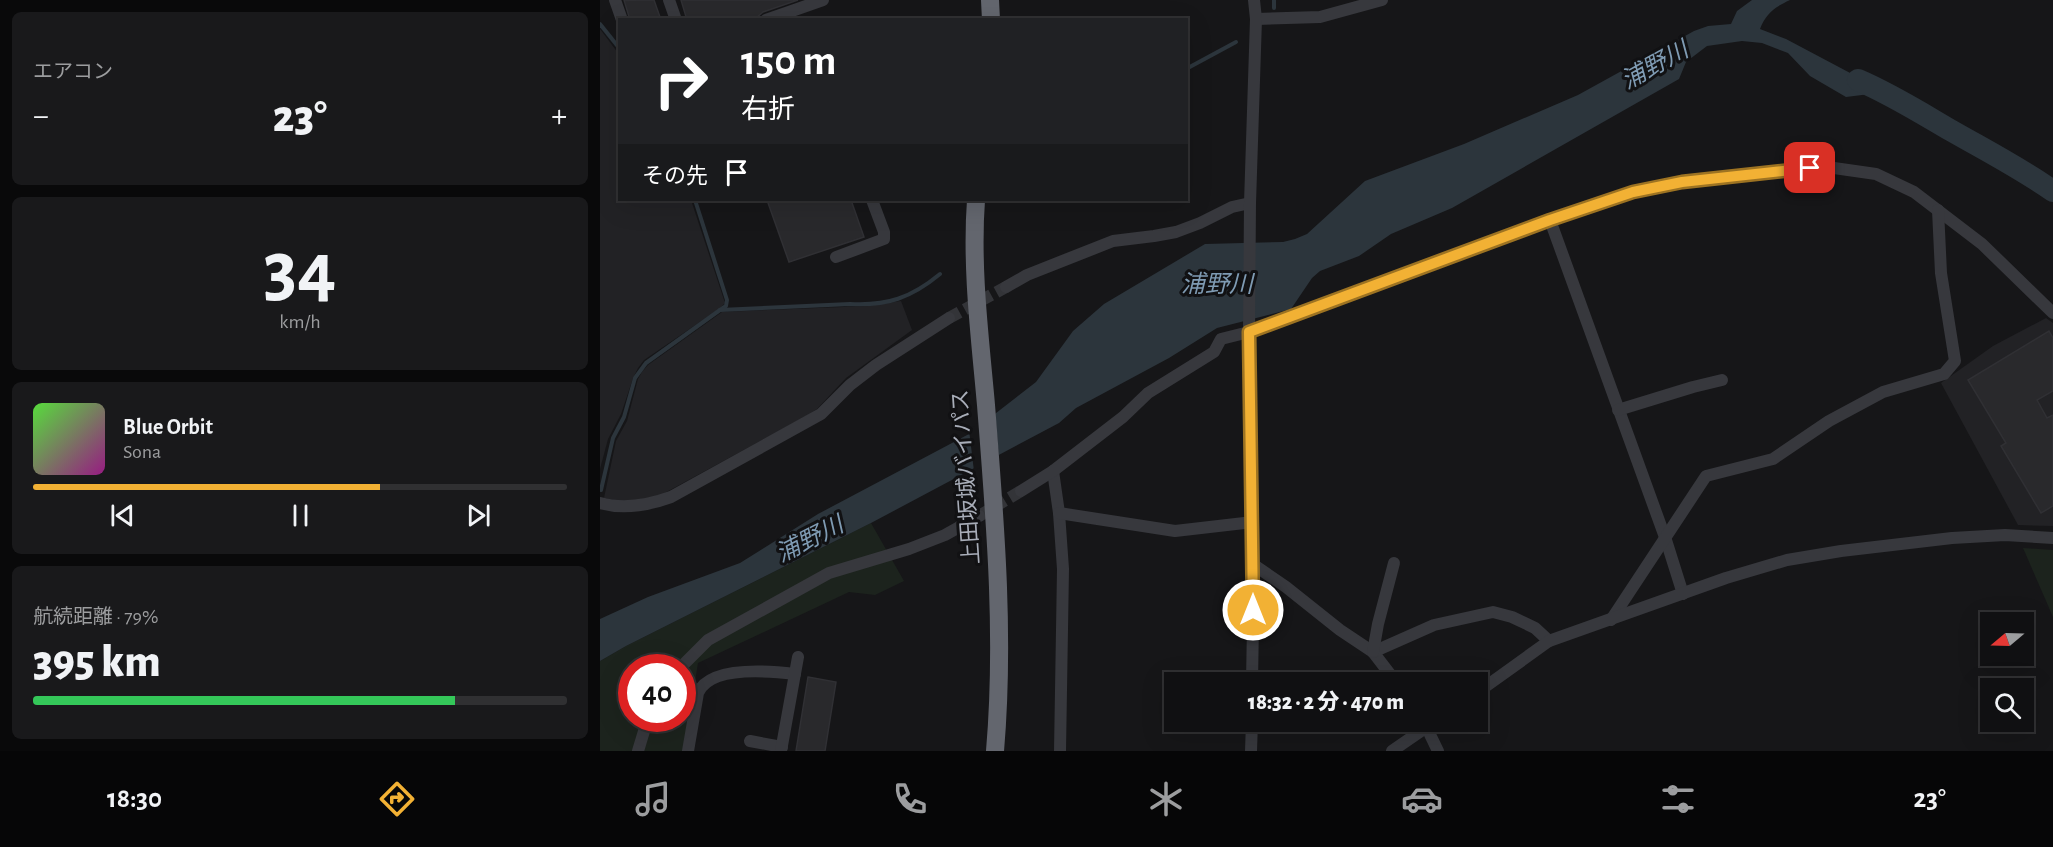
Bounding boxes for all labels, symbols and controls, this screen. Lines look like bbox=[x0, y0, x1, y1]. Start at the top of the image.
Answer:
water label: 浦野川 bbox=[1617, 35, 1695, 94]
text: 150 m bbox=[741, 40, 836, 82]
icon: right bbox=[642, 42, 720, 120]
text: エアコン bbox=[33, 62, 113, 82]
text: 23° bbox=[273, 95, 327, 140]
text: 右折 bbox=[741, 96, 795, 123]
text: − bbox=[33, 100, 49, 133]
text: + bbox=[551, 100, 567, 133]
pin bbox=[1784, 142, 1835, 193]
icon: arrive bbox=[1793, 151, 1826, 184]
icon: arrive bbox=[720, 156, 753, 189]
text: その先 bbox=[642, 165, 708, 187]
text: 34 bbox=[264, 232, 336, 310]
water label: 浦野川 bbox=[1181, 271, 1256, 297]
text: km/h bbox=[279, 312, 321, 332]
street label: 上田坂城バイパス bbox=[948, 389, 983, 565]
text: Blue Orbit bbox=[123, 416, 213, 438]
text: Sona bbox=[123, 442, 161, 462]
icon: previous bbox=[106, 499, 139, 532]
icon: pause bbox=[284, 499, 317, 532]
icon: next bbox=[462, 499, 495, 532]
water label: 浦野川 bbox=[772, 510, 850, 567]
position arrow bbox=[1221, 578, 1285, 642]
text: 航続距離 · 79% bbox=[33, 607, 158, 627]
north arrow bbox=[1980, 612, 2034, 666]
map controls bbox=[1980, 612, 2034, 732]
text: 395 km bbox=[33, 640, 161, 685]
speed limit sign: 40 bbox=[618, 654, 696, 732]
button: search bbox=[1980, 678, 2034, 732]
text: 18:32 · 2 分 · 470 m bbox=[1248, 691, 1404, 713]
icon: directions bbox=[376, 778, 418, 820]
icon: music bbox=[632, 778, 674, 820]
icon: phone bbox=[889, 778, 931, 820]
icon: climate bbox=[1145, 778, 1187, 820]
icon: car bbox=[1401, 778, 1443, 820]
icon: filters bbox=[1657, 778, 1699, 820]
text: 18:30 bbox=[107, 785, 162, 812]
text: 23° bbox=[1914, 785, 1946, 812]

